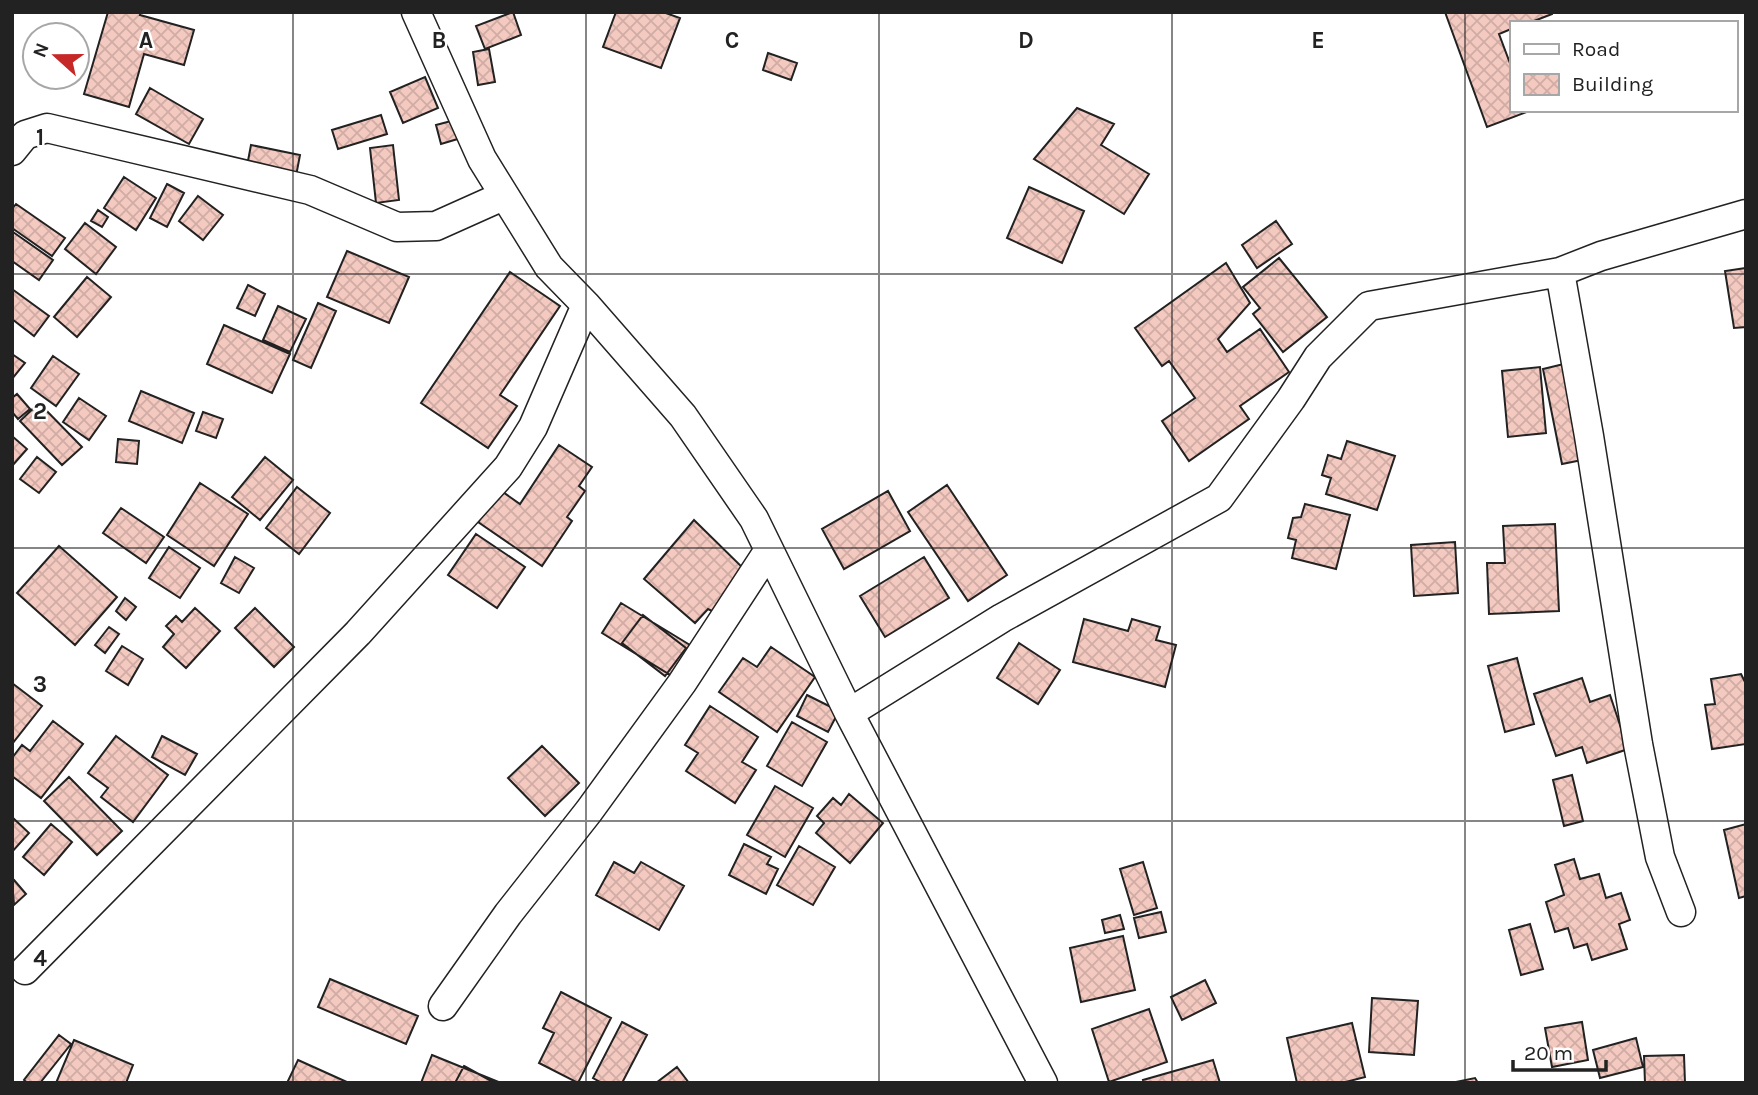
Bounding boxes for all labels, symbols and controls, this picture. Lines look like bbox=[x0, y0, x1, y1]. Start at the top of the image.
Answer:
north arrow bbox=[21, 21, 91, 91]
legend bbox=[1510, 21, 1737, 112]
text: A bbox=[139, 27, 153, 54]
text: B bbox=[432, 27, 446, 54]
text: C bbox=[725, 27, 739, 54]
text: D bbox=[1018, 27, 1034, 54]
text: E bbox=[1311, 27, 1325, 54]
text: Road bbox=[1572, 37, 1620, 61]
text: N bbox=[28, 40, 54, 61]
text: Building bbox=[1572, 72, 1653, 96]
text: 1 bbox=[36, 124, 44, 151]
text: 2 bbox=[33, 398, 47, 425]
text: 3 bbox=[33, 671, 47, 698]
text: 4 bbox=[33, 945, 47, 972]
scale bar bbox=[1513, 1028, 1606, 1072]
text: 20 m bbox=[1524, 1041, 1573, 1065]

